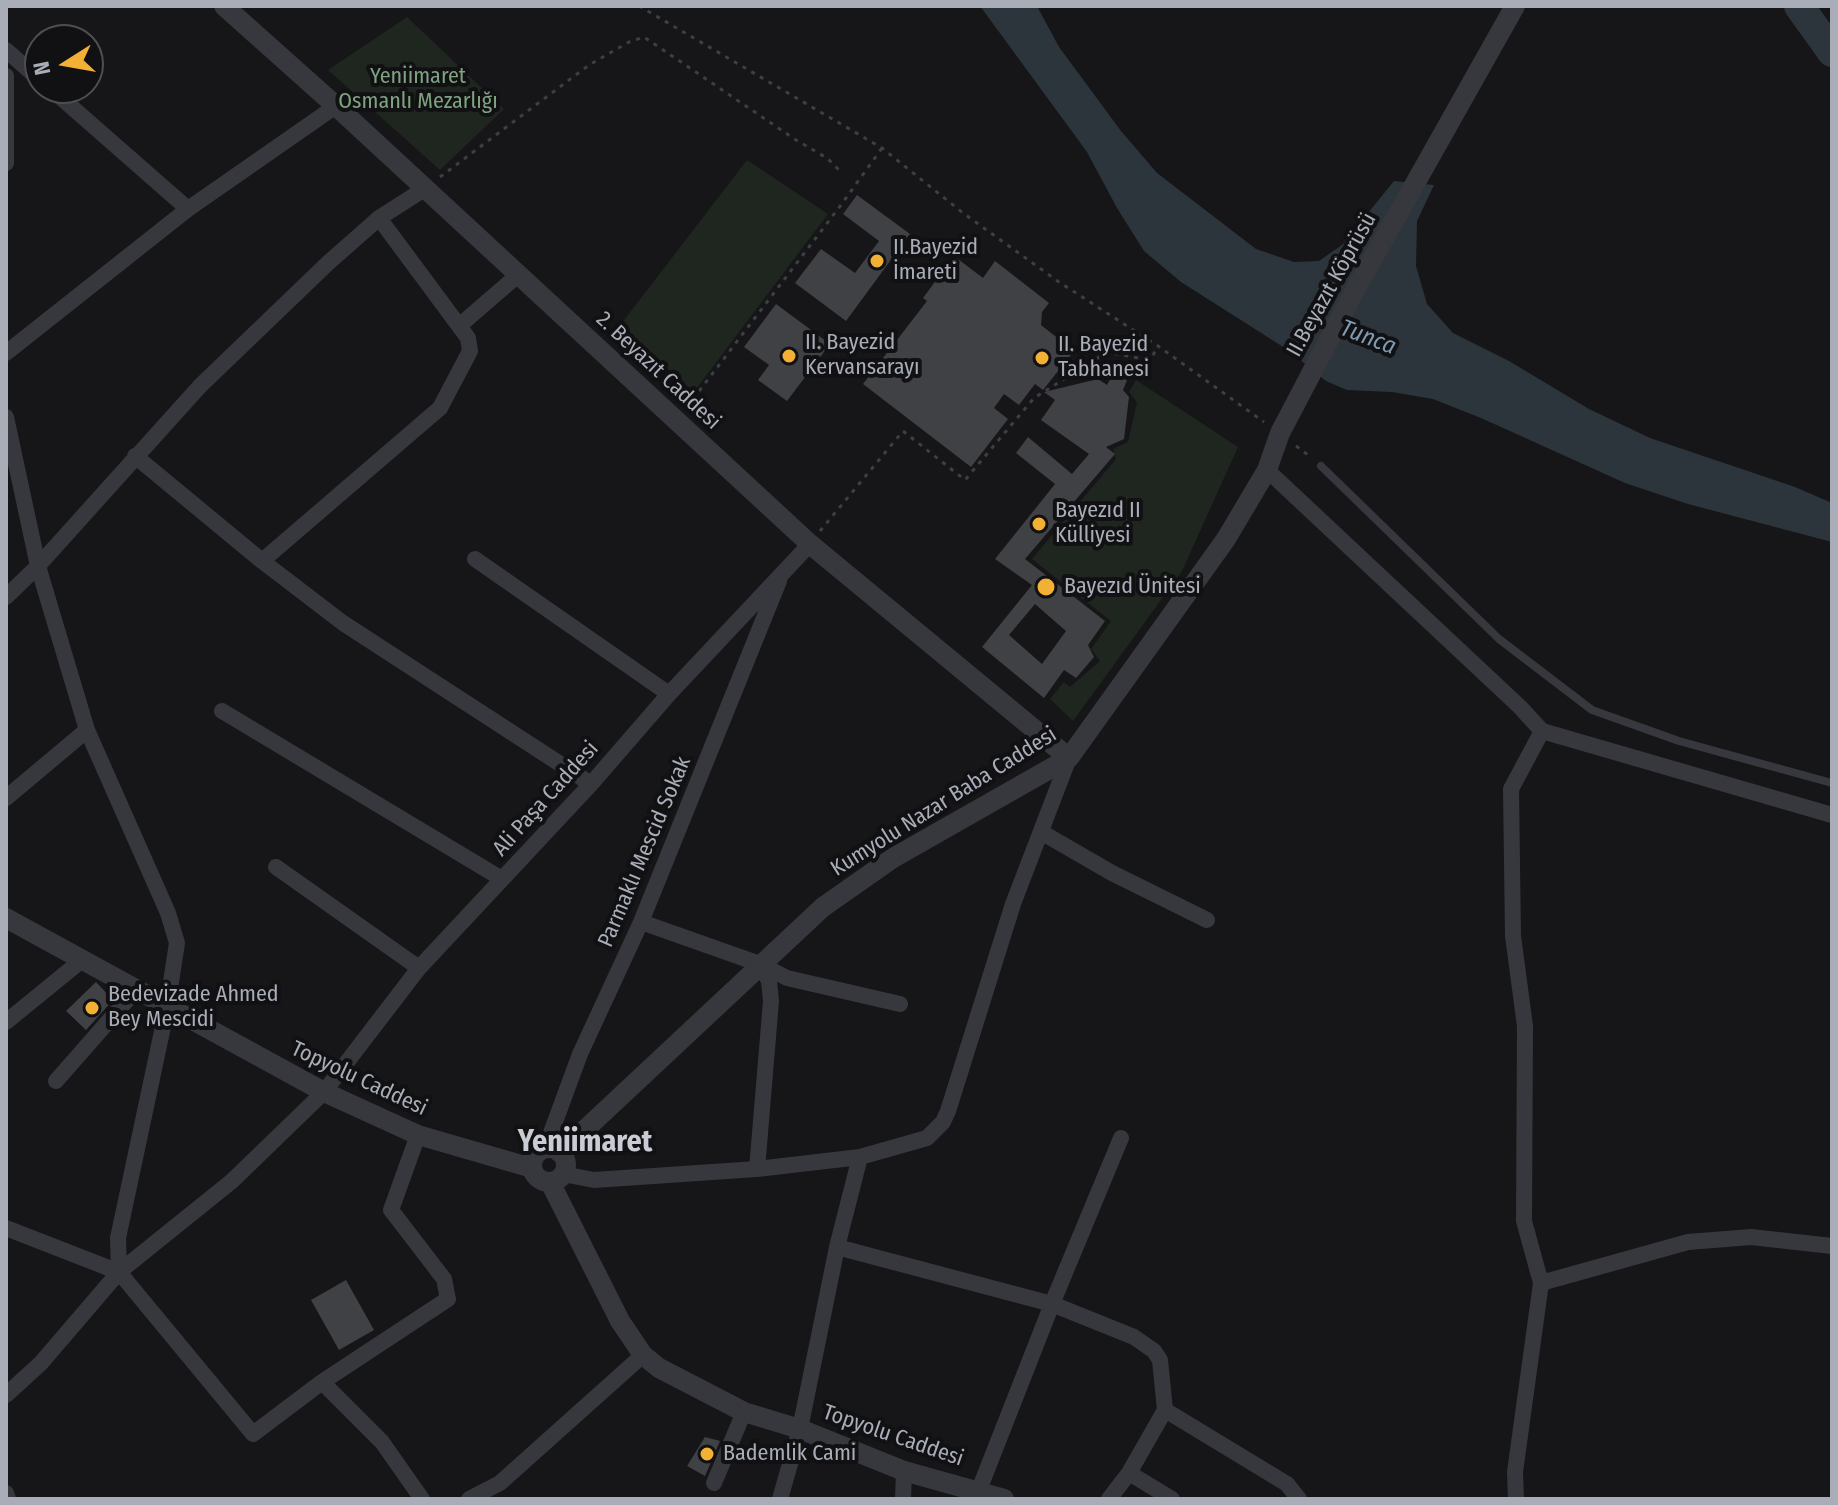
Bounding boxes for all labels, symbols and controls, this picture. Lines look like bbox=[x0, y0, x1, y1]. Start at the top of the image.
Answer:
north arrow bbox=[24, 24, 104, 104]
text: N bbox=[27, 59, 56, 77]
park label: Yeniimaret Osmanlı Mezarlığı bbox=[338, 64, 498, 116]
street label: II.Beyazıt Köprüsü bbox=[1282, 208, 1382, 362]
place label: II.Bayezid İmareti bbox=[893, 235, 978, 286]
marker: II.Bayezid İmareti bbox=[868, 252, 886, 270]
street label: 2. Beyazıt Caddesi bbox=[590, 307, 726, 435]
water label: Tunca bbox=[1336, 314, 1400, 362]
place label: II. Bayezid Kervansarayı bbox=[805, 330, 920, 382]
place label: II. Bayezid Tabhanesi bbox=[1058, 332, 1149, 384]
marker: II. Bayezid Kervansarayı bbox=[780, 347, 798, 365]
marker: II. Bayezid Tabhanesi bbox=[1033, 349, 1051, 367]
place label: Bayezıd II Külliyesi bbox=[1055, 498, 1141, 550]
marker: Bayezıd II Külliyesi bbox=[1030, 515, 1048, 533]
place label: Bayezıd Ünitesi bbox=[1064, 574, 1201, 600]
marker: Bayezıd Ünitesi bbox=[1035, 576, 1057, 598]
street label: Kumyolu Nazar Baba Caddesi bbox=[826, 722, 1062, 882]
street label: Ali Paşa Caddesi bbox=[488, 736, 604, 862]
street label: Parmaklı Mescid Sokak bbox=[593, 753, 697, 951]
place label: Bedevizade Ahmed Bey Mescidi bbox=[108, 982, 279, 1034]
marker: Bedevizade Ahmed Bey Mescidi bbox=[83, 999, 101, 1017]
street label: Topyolu Caddesi bbox=[287, 1036, 431, 1122]
district label: Yeniimaret bbox=[518, 1125, 652, 1161]
street label: Topyolu Caddesi bbox=[819, 1400, 967, 1472]
place label: Bademlik Cami bbox=[723, 1441, 856, 1467]
marker: Bademlik Cami bbox=[698, 1445, 716, 1463]

